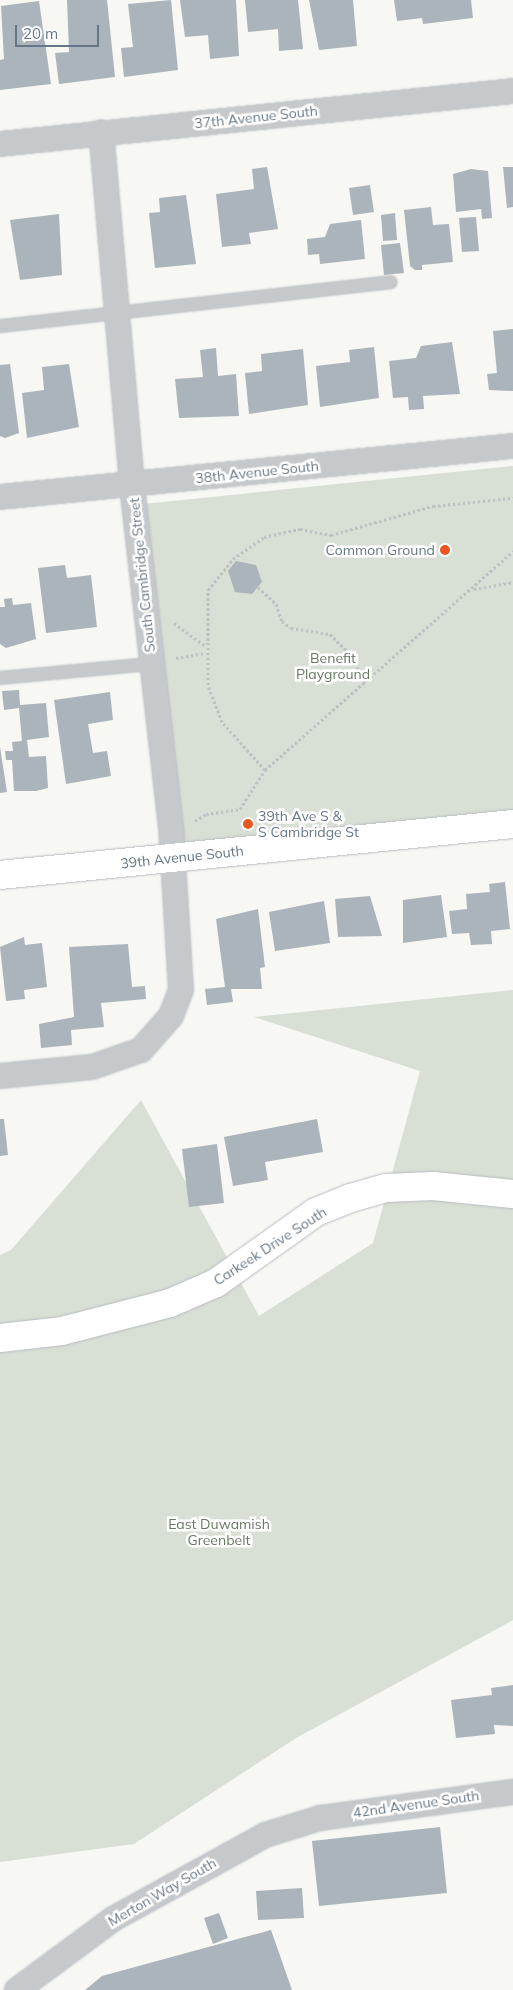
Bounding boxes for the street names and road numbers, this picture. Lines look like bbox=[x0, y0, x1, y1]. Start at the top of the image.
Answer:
street label: 37th Avenue South bbox=[194, 102, 318, 132]
street label: 38th Avenue South bbox=[195, 457, 319, 487]
street label: South Cambridge Street bbox=[126, 497, 158, 653]
street label: 39th Avenue South bbox=[120, 842, 244, 872]
street label: Carkeek Drive South bbox=[210, 1203, 330, 1289]
street label: 42nd Avenue South bbox=[352, 1787, 480, 1821]
street label: Merton Way South bbox=[105, 1854, 219, 1930]

